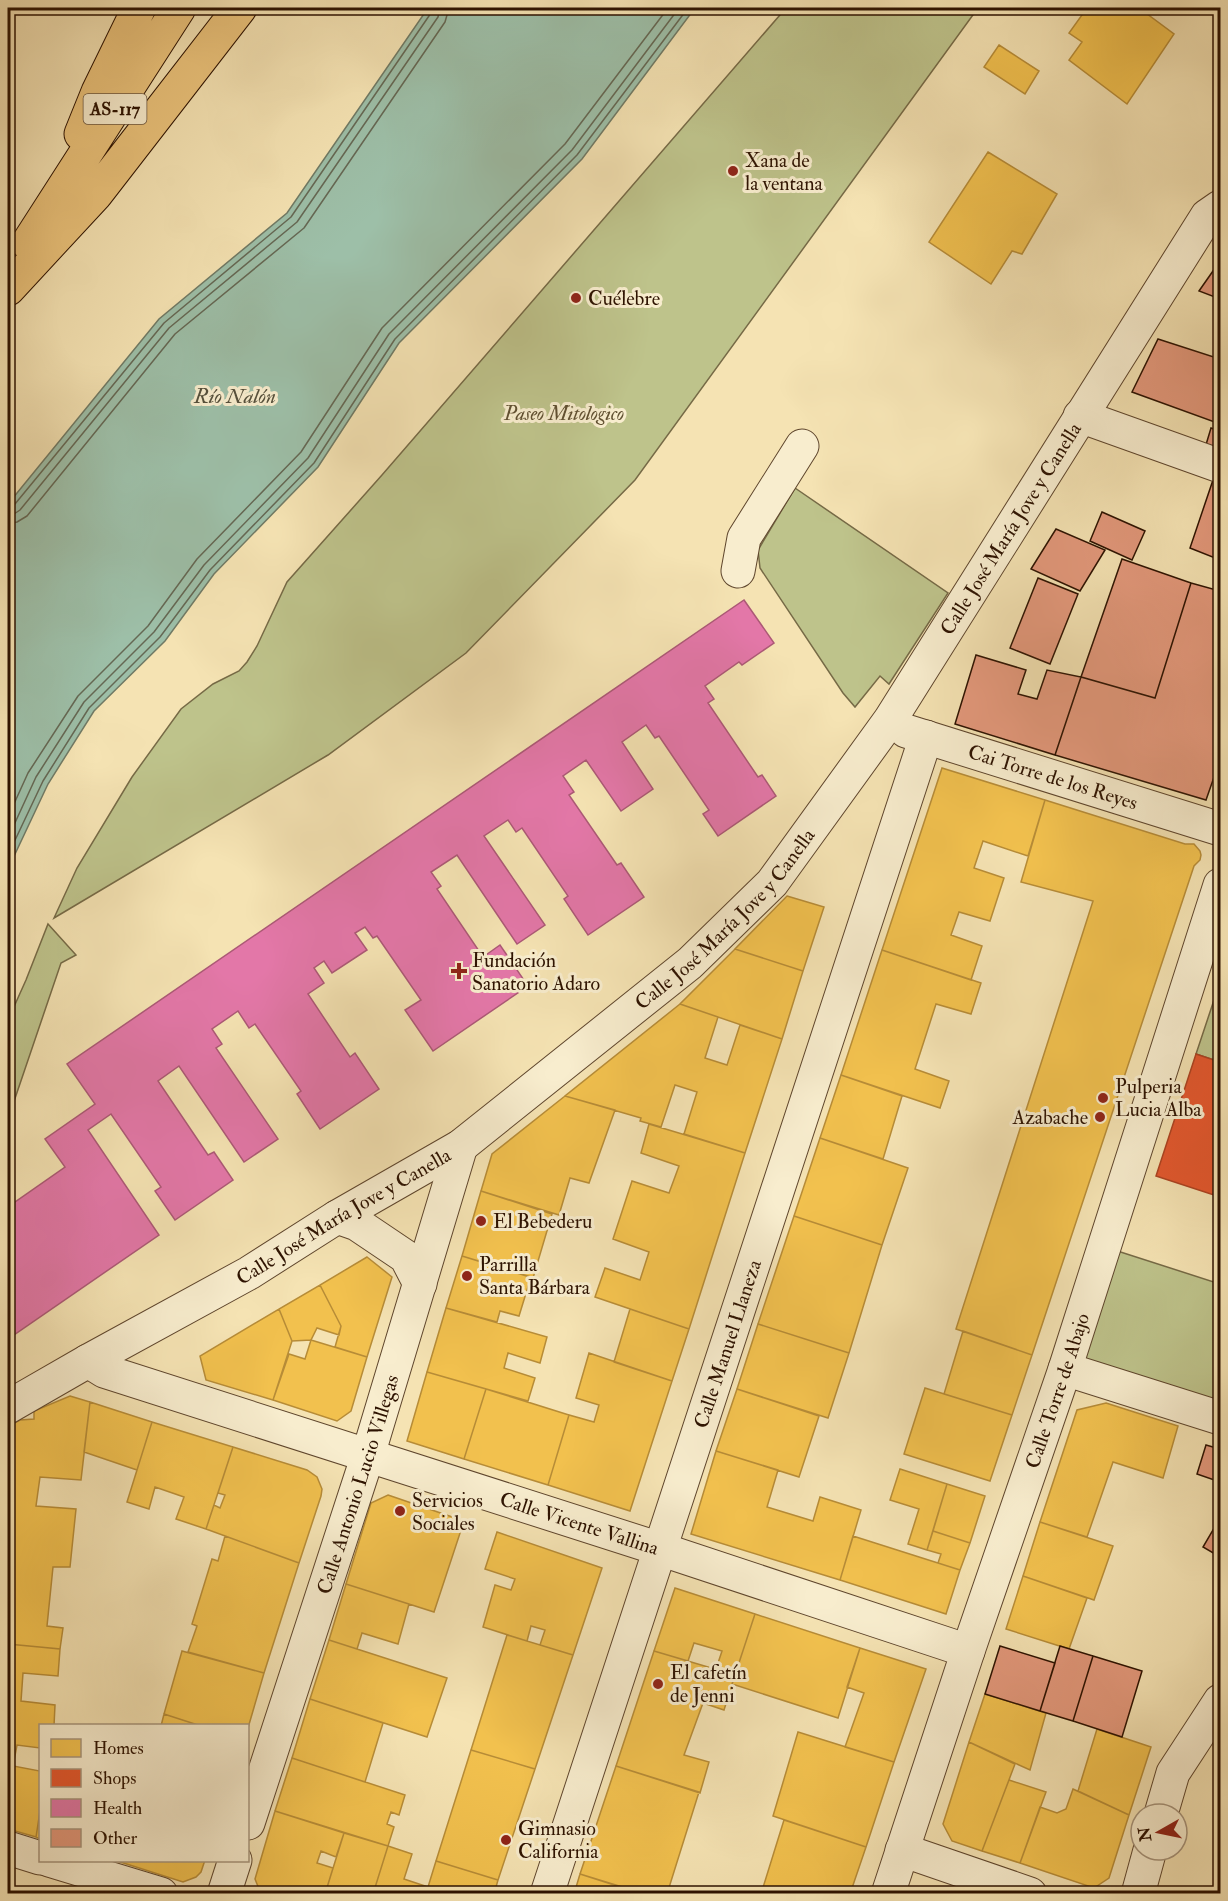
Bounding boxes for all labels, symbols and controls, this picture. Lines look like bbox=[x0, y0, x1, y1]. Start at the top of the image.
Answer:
road number: AS-117 bbox=[84, 94, 146, 124]
place label: Xana de la ventana bbox=[745, 148, 824, 196]
marker: Xana de la ventana bbox=[726, 164, 740, 178]
place label: Cuélebre bbox=[588, 286, 660, 311]
marker: Cuélebre bbox=[569, 291, 583, 305]
water label: Río Nalón bbox=[193, 383, 276, 410]
park label: Paseo Mitologico bbox=[503, 401, 624, 426]
street label: Calle José María Jove y Canella bbox=[935, 417, 1087, 640]
street label: Cai Torre de los Reyes bbox=[965, 739, 1141, 816]
street label: Calle José María Jove y Canella bbox=[630, 823, 821, 1015]
place label: Fundación Sanatorio Adaro bbox=[472, 948, 600, 996]
marker: Fundación Sanatorio Adaro bbox=[450, 962, 468, 980]
place label: Pulperia Lucia Alba bbox=[1115, 1074, 1202, 1122]
marker: Pulperia Lucia Alba bbox=[1096, 1091, 1110, 1105]
place label: Azabache bbox=[1011, 1105, 1088, 1130]
marker: Azabache bbox=[1093, 1110, 1107, 1124]
street label: Calle José María Jove y Canella bbox=[232, 1142, 456, 1291]
place label: El Bebederu bbox=[493, 1209, 592, 1234]
marker: El Bebederu bbox=[474, 1214, 488, 1228]
place label: Parrilla Santa Bárbara bbox=[479, 1252, 591, 1300]
street label: Calle Manuel Llaneza bbox=[688, 1256, 767, 1431]
marker: Parrilla Santa Bárbara bbox=[460, 1269, 474, 1283]
street label: Calle Torre de Abajo bbox=[1020, 1310, 1095, 1472]
street label: Calle Antonio Lucio Villegas bbox=[311, 1372, 405, 1597]
street label: Calle Vicente Vallina bbox=[497, 1487, 663, 1561]
place label: Servicios Sociales bbox=[412, 1488, 483, 1536]
marker: Servicios Sociales bbox=[393, 1504, 407, 1518]
place label: El cafetín de Jenni bbox=[670, 1660, 747, 1708]
marker: El cafetín de Jenni bbox=[651, 1677, 665, 1691]
legend bbox=[39, 1724, 249, 1862]
text: Homes bbox=[93, 1737, 144, 1760]
text: Shops bbox=[93, 1767, 136, 1790]
text: Health bbox=[93, 1797, 143, 1820]
north arrow bbox=[1129, 1802, 1189, 1862]
place label: Gimnasio California bbox=[518, 1816, 599, 1864]
text: N bbox=[1134, 1825, 1156, 1844]
text: Other bbox=[93, 1827, 137, 1850]
marker: Gimnasio California bbox=[499, 1833, 513, 1847]

